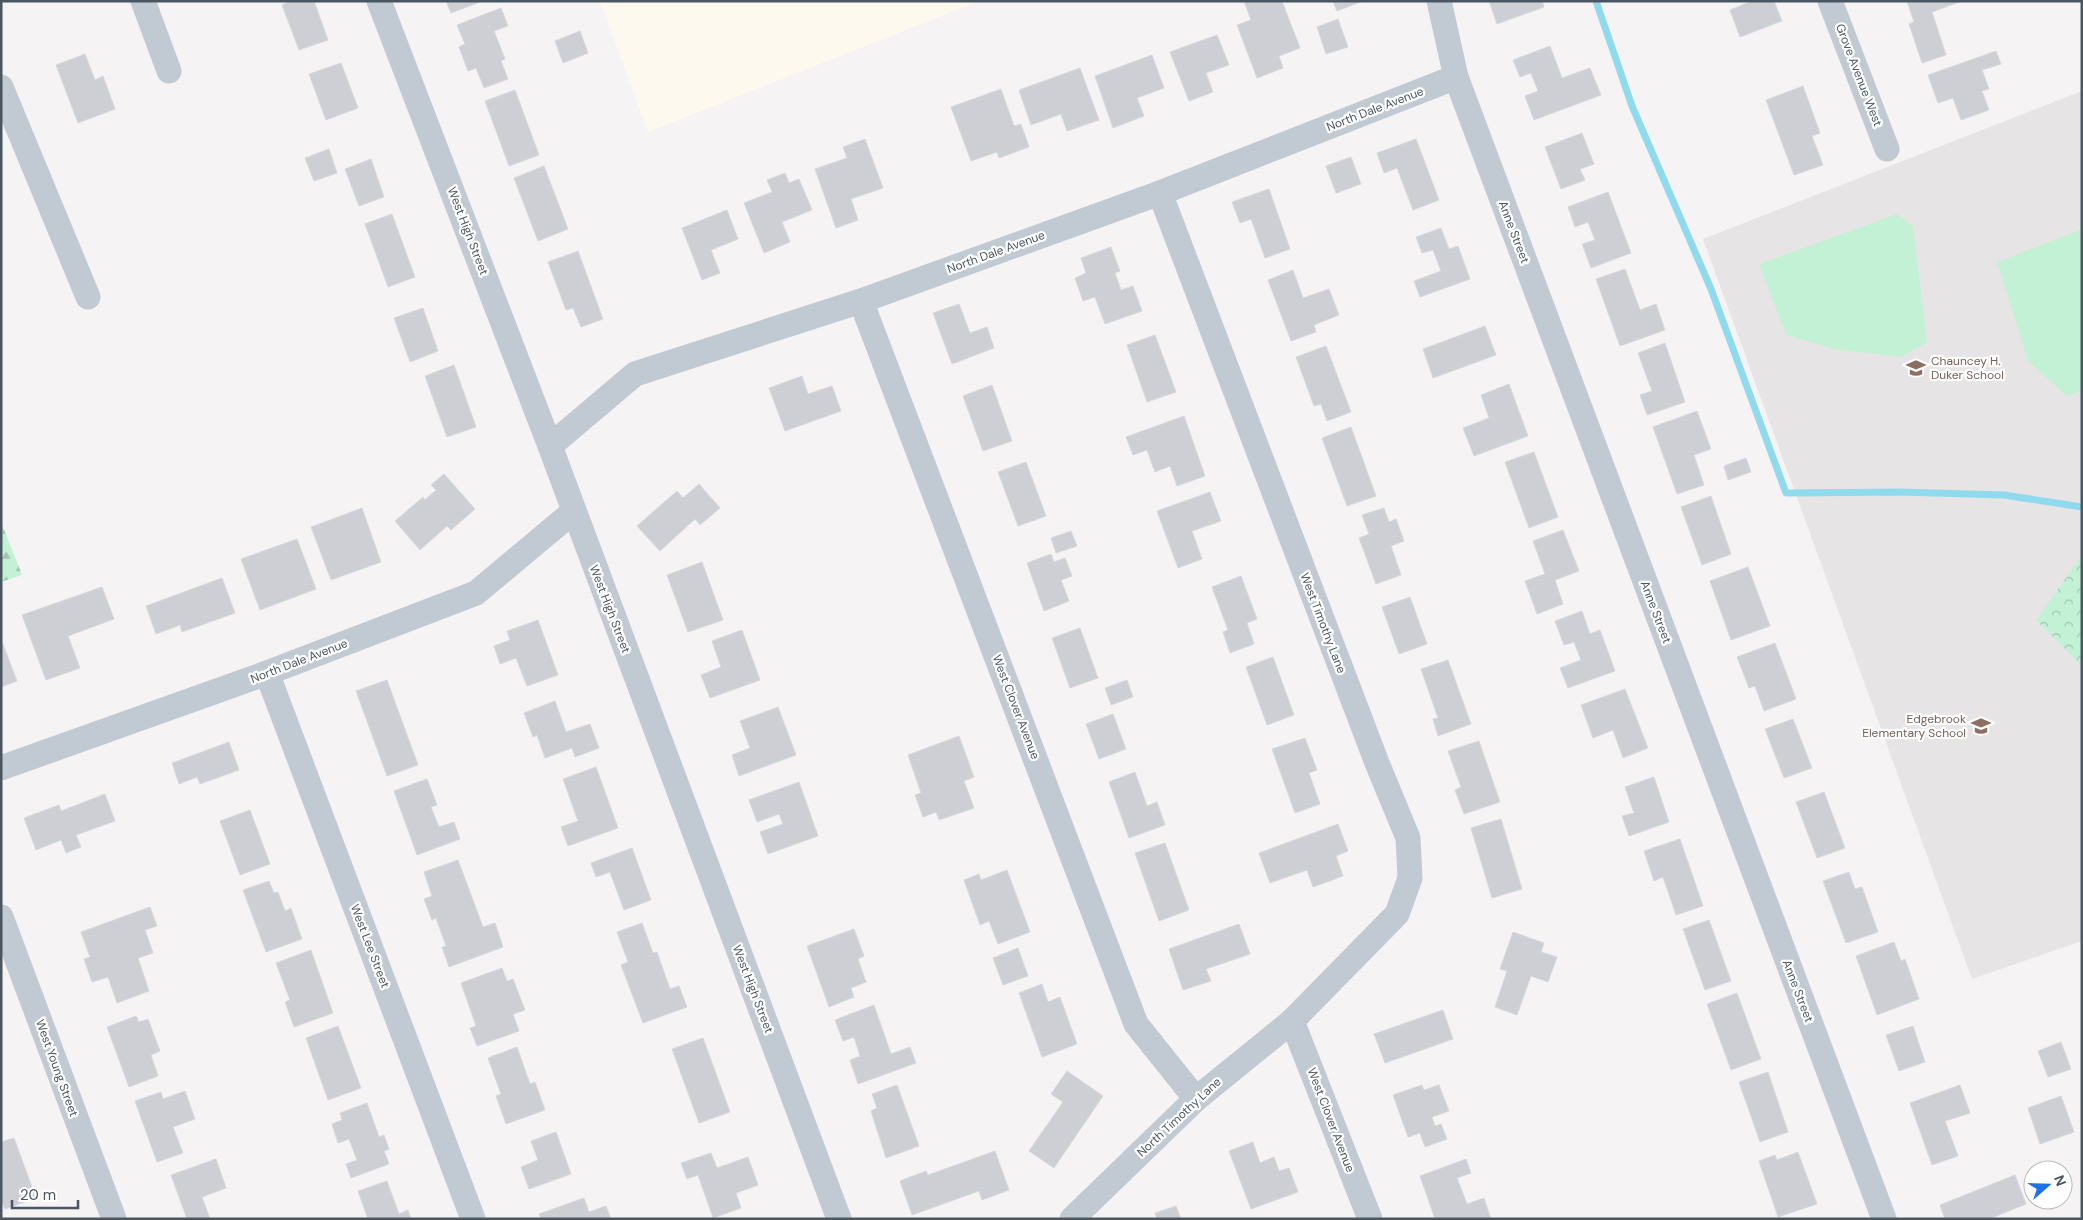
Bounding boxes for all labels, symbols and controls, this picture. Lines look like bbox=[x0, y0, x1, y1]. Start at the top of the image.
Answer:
street label: Grove Avenue West bbox=[1832, 22, 1886, 129]
street label: North Dale Avenue bbox=[1324, 83, 1426, 135]
street label: West High Street bbox=[444, 185, 492, 278]
street label: Anne Street bbox=[1495, 198, 1533, 266]
street label: North Dale Avenue bbox=[945, 227, 1047, 277]
place label: Chauncey H. Duker School bbox=[1931, 353, 2004, 383]
school or university icon: Chauncey H. Duker School bbox=[1905, 357, 1927, 379]
street label: West High Street bbox=[586, 563, 634, 656]
street label: West Timothy Lane bbox=[1296, 570, 1350, 676]
street label: Anne Street bbox=[1637, 578, 1675, 646]
street label: North Dale Avenue bbox=[248, 635, 350, 687]
street label: West Clover Avenue bbox=[989, 652, 1043, 762]
place label: Edgebrook Elementary School bbox=[1862, 711, 1966, 741]
school or university icon: Edgebrook Elementary School bbox=[1970, 715, 1992, 737]
street label: West Lee Street bbox=[347, 902, 393, 990]
street label: West High Street bbox=[729, 943, 777, 1036]
street label: Anne Street bbox=[1779, 957, 1817, 1025]
street label: West Young Street bbox=[32, 1017, 82, 1119]
street label: West Clover Avenue bbox=[1304, 1065, 1358, 1175]
street label: North Timothy Lane bbox=[1133, 1074, 1225, 1160]
north arrow bbox=[2023, 1160, 2073, 1210]
text: N bbox=[2050, 1173, 2070, 1188]
scale bar bbox=[12, 1178, 79, 1210]
text: 20 m bbox=[20, 1185, 56, 1205]

